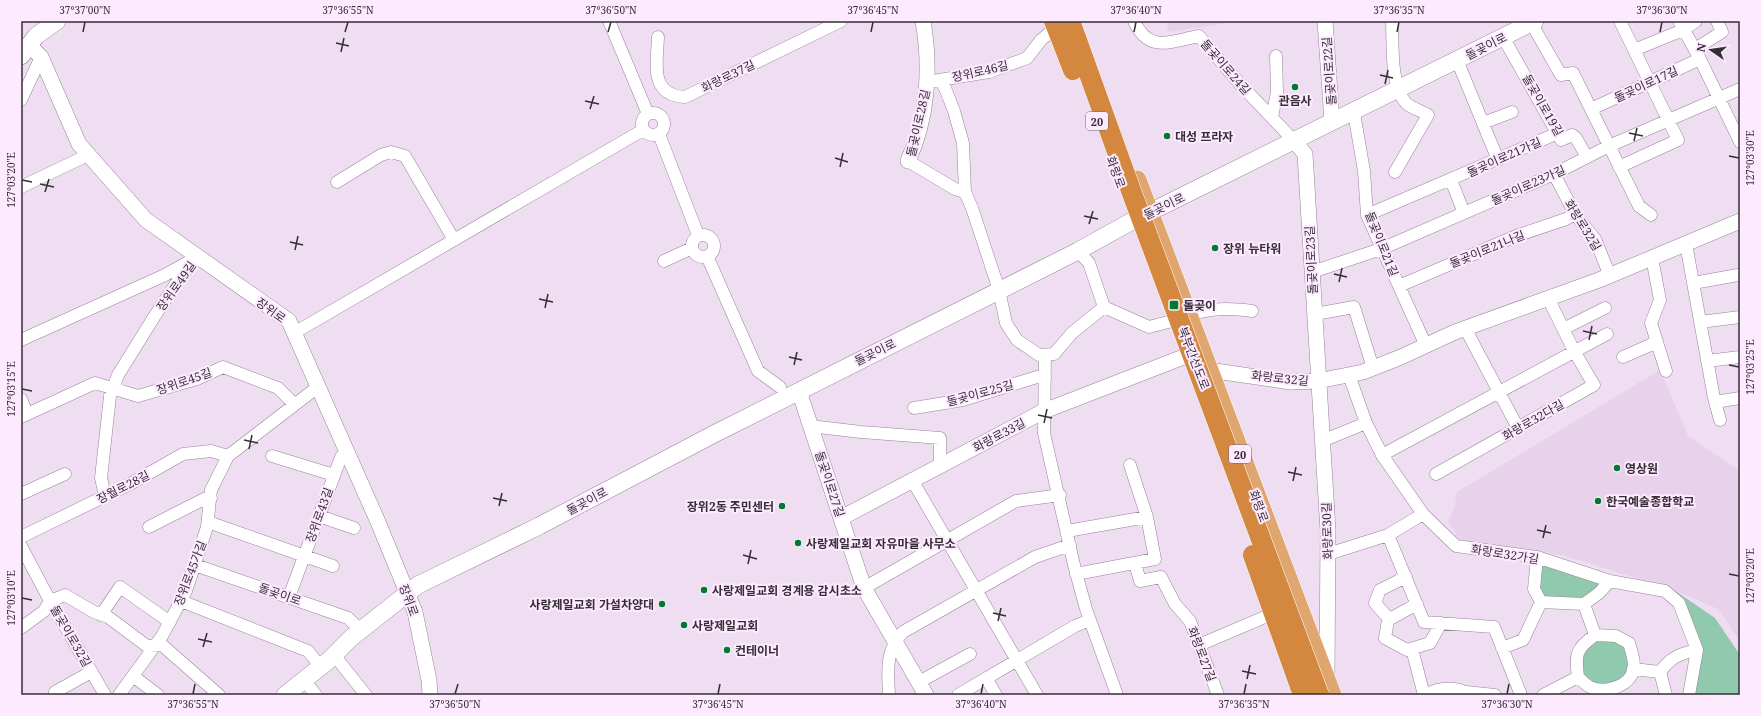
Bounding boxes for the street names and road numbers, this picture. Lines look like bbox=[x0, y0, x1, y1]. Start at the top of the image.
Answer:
street label: 돌곶이로 bbox=[1462, 28, 1510, 64]
street label: 돌곶이로24길 bbox=[1197, 36, 1255, 98]
street label: 돌곶이로22길 bbox=[1318, 36, 1340, 106]
street label: 화랑로37길 bbox=[698, 56, 758, 96]
street label: 장위로46길 bbox=[950, 56, 1010, 86]
street label: 돌곶이로17길 bbox=[1611, 62, 1681, 106]
street label: 돌곶이로19길 bbox=[1518, 71, 1568, 139]
street label: 돌곶이로28길 bbox=[902, 88, 934, 158]
road number: 20 bbox=[1086, 112, 1108, 130]
street label: 돌곶이로21가길 bbox=[1464, 133, 1544, 181]
street label: 화랑로 bbox=[1102, 154, 1130, 190]
street label: 돌곶이로23가길 bbox=[1488, 161, 1568, 209]
street label: 돌곶이로 bbox=[1140, 189, 1188, 223]
street label: 화랑로32길 bbox=[1561, 196, 1605, 254]
street label: 돌곶이로21길 bbox=[1361, 209, 1403, 279]
street label: 돌곶이로23길 bbox=[1301, 225, 1321, 295]
street label: 돌곶이로21나길 bbox=[1447, 226, 1527, 272]
street label: 장위로49길 bbox=[152, 258, 200, 314]
street label: 장위로 bbox=[253, 293, 289, 327]
street label: 북부간선도로 bbox=[1174, 324, 1214, 392]
street label: 돌곶이로 bbox=[851, 335, 899, 369]
street label: 장위로45길 bbox=[154, 364, 214, 398]
street label: 화랑로32길 bbox=[1250, 367, 1310, 389]
street label: 돌곶이로25길 bbox=[945, 376, 1015, 410]
street label: 화랑로32다길 bbox=[1499, 395, 1567, 445]
street label: 화랑로33길 bbox=[970, 414, 1028, 456]
road number: 20 bbox=[1229, 445, 1251, 463]
street label: 돌곶이로27길 bbox=[811, 449, 849, 519]
street label: 장월로28길 bbox=[93, 466, 153, 508]
street label: 돌곶이로 bbox=[564, 483, 610, 519]
street label: 장위로43길 bbox=[301, 485, 337, 545]
street label: 화랑로 bbox=[1245, 488, 1273, 524]
street label: 화랑로30길 bbox=[1318, 502, 1336, 560]
street label: 장위로45가길 bbox=[170, 538, 210, 608]
street label: 화랑로32가길 bbox=[1470, 540, 1540, 568]
street label: 돌곶이로 bbox=[256, 579, 304, 609]
street label: 장위로 bbox=[395, 582, 423, 618]
street label: 돌곶이로32길 bbox=[46, 602, 96, 670]
street label: 화랑로27길 bbox=[1184, 624, 1220, 684]

